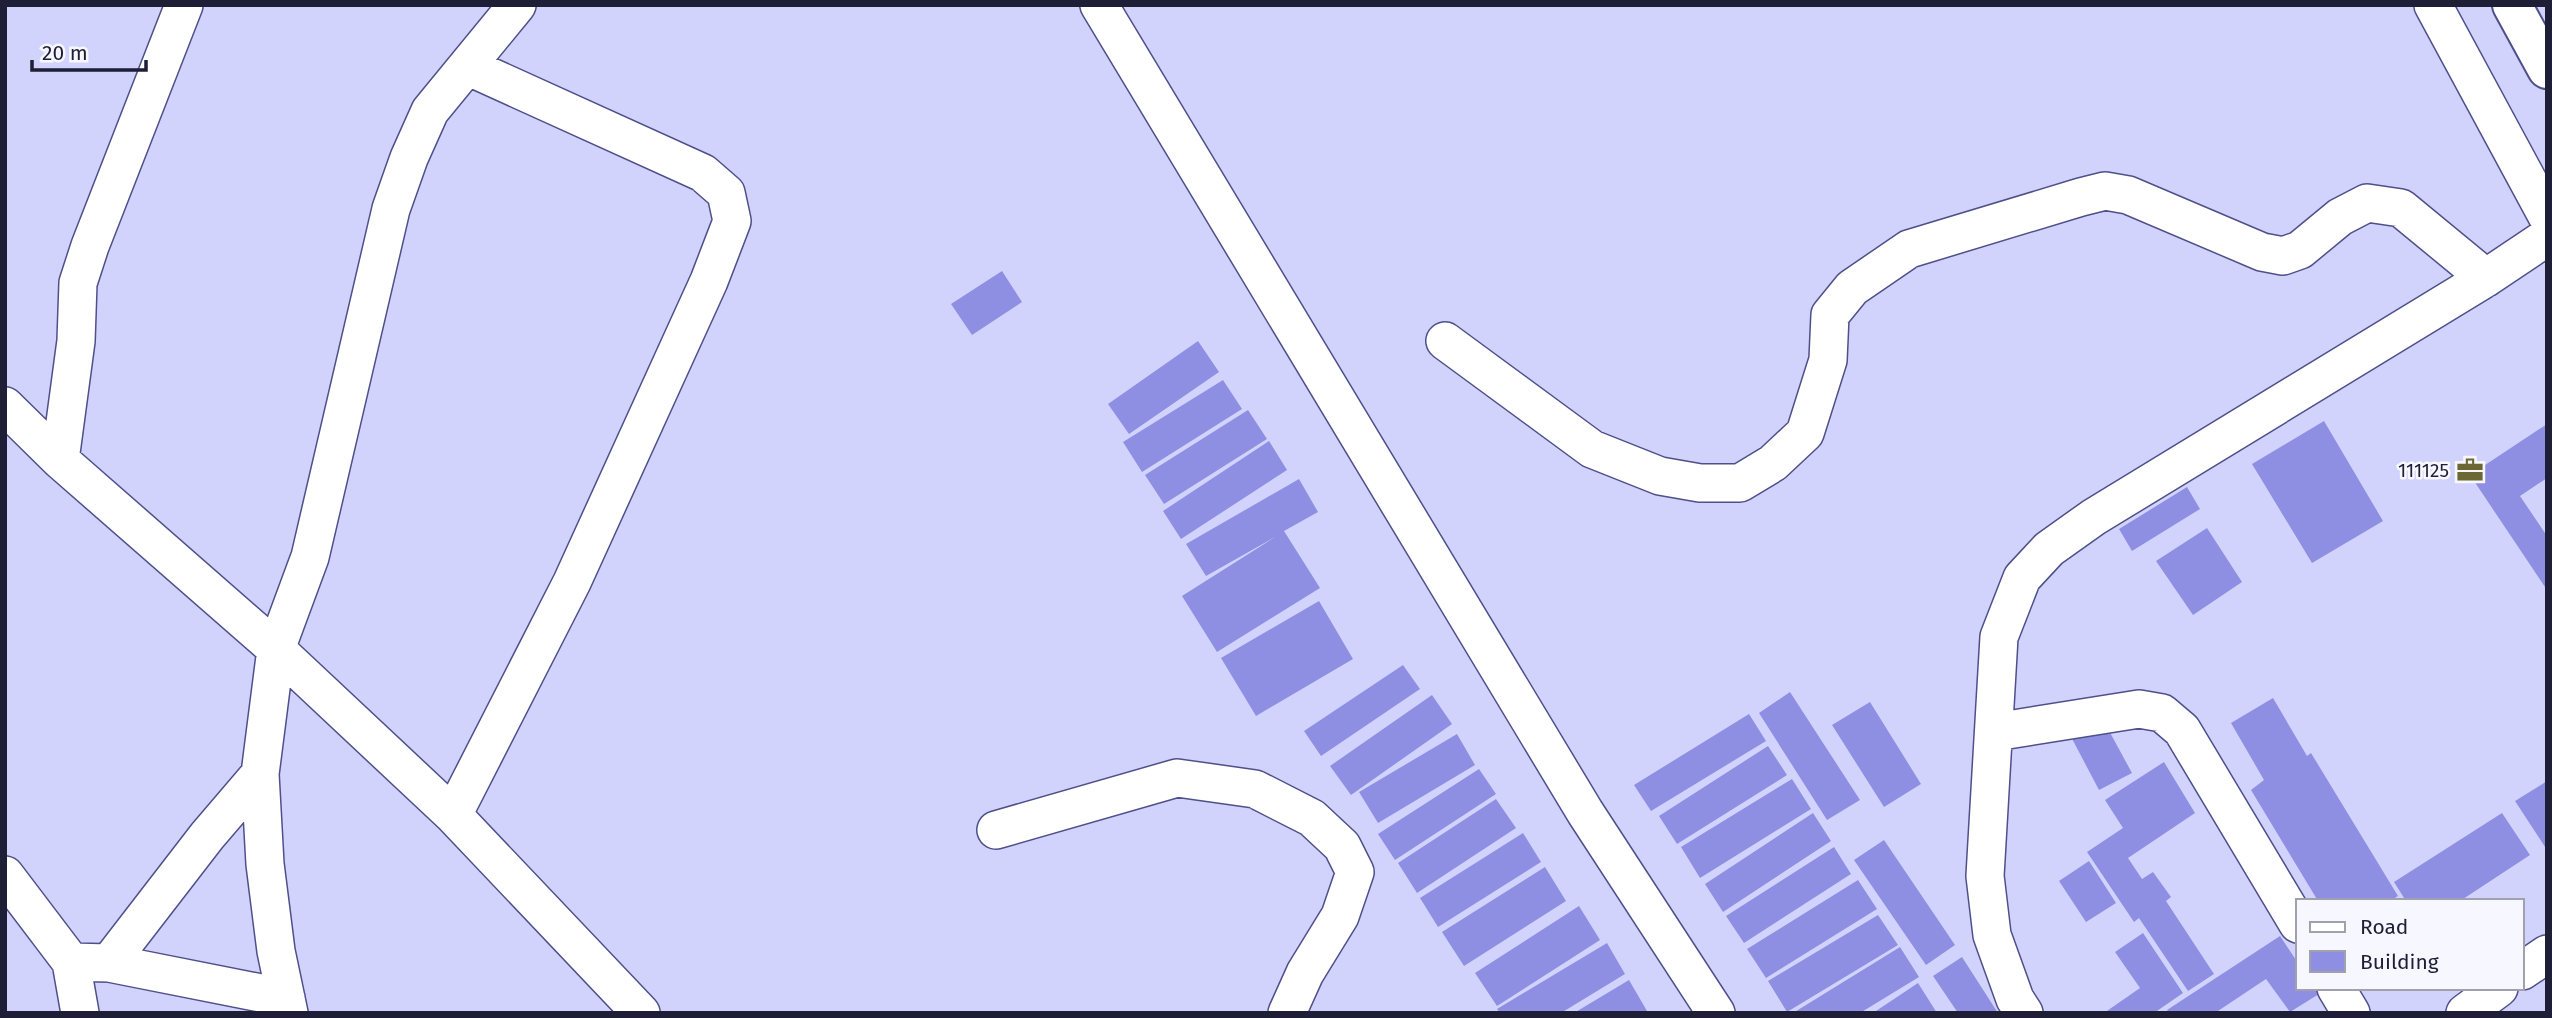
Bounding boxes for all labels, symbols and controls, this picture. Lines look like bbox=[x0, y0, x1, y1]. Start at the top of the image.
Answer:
scale bar bbox=[32, 28, 145, 72]
text: 20 m bbox=[42, 40, 88, 66]
office icon: 111125 bbox=[2455, 455, 2485, 485]
place label: 111125 bbox=[2398, 459, 2449, 482]
legend bbox=[2296, 899, 2524, 990]
text: Road bbox=[2360, 914, 2408, 940]
text: Building bbox=[2360, 949, 2439, 975]

